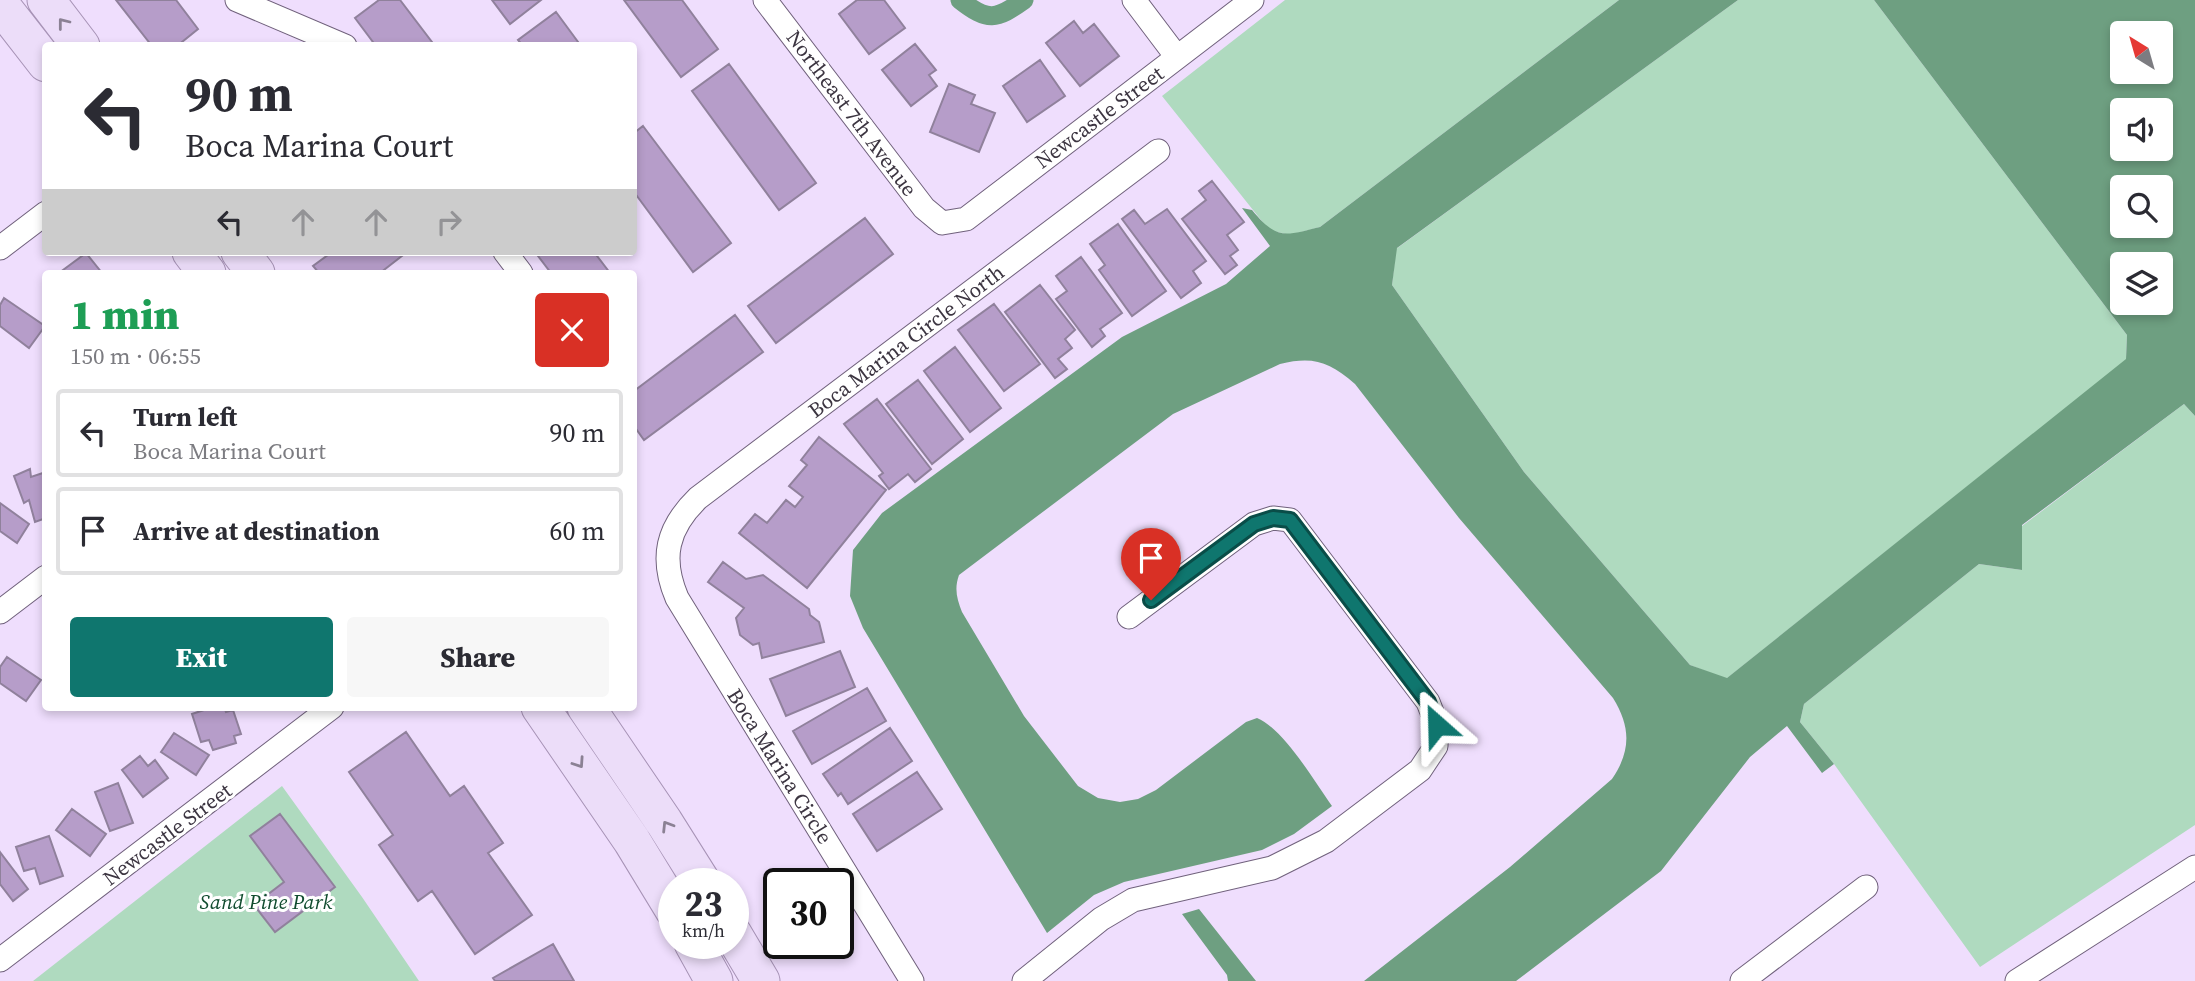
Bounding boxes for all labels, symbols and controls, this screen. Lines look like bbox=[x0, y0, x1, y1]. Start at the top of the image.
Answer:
one-way arrow bbox=[59, 18, 72, 30]
north arrow bbox=[2110, 21, 2174, 84]
map controls bbox=[2110, 21, 2173, 315]
street label: Northeast 7th Avenue bbox=[780, 24, 924, 202]
street label: Newcastle Street bbox=[1029, 59, 1169, 175]
text: 90 m bbox=[185, 60, 293, 127]
icon: left bbox=[70, 70, 161, 161]
button: sound bbox=[2110, 98, 2173, 161]
text: Boca Marina Court bbox=[185, 124, 453, 168]
button: search bbox=[2110, 175, 2173, 238]
icon: left bbox=[211, 203, 249, 241]
icon: ahead bbox=[284, 203, 322, 241]
icon: ahead bbox=[357, 203, 395, 241]
icon: right bbox=[430, 203, 468, 241]
button: layers bbox=[2110, 252, 2173, 315]
street label: Boca Marina Circle North bbox=[802, 258, 1010, 424]
text: 1 min bbox=[70, 285, 180, 343]
button: close bbox=[535, 293, 609, 367]
text: 150 m · 06:55 bbox=[70, 340, 201, 372]
text: Turn left bbox=[133, 399, 237, 435]
icon: left bbox=[74, 414, 112, 452]
text: 90 m bbox=[550, 415, 605, 451]
text: Boca Marina Court bbox=[133, 435, 326, 467]
icon: arrive bbox=[74, 512, 112, 550]
text: Arrive at destination bbox=[133, 513, 380, 549]
text: 60 m bbox=[550, 513, 605, 549]
pin bbox=[1121, 528, 1181, 600]
icon: arrive bbox=[1132, 539, 1170, 577]
button: Exit bbox=[70, 617, 333, 697]
button: Share bbox=[347, 617, 609, 697]
street label: Boca Marina Circle bbox=[720, 683, 840, 849]
position arrow bbox=[1400, 688, 1474, 762]
one-way arrow bbox=[571, 755, 583, 768]
street label: Newcastle Street bbox=[97, 776, 237, 892]
one-way arrow bbox=[662, 820, 675, 833]
speed limit sign: 30 bbox=[763, 868, 854, 959]
text: 23 bbox=[685, 880, 722, 928]
park label: Sand Pine Park bbox=[200, 887, 333, 916]
text: km/h bbox=[682, 918, 725, 943]

